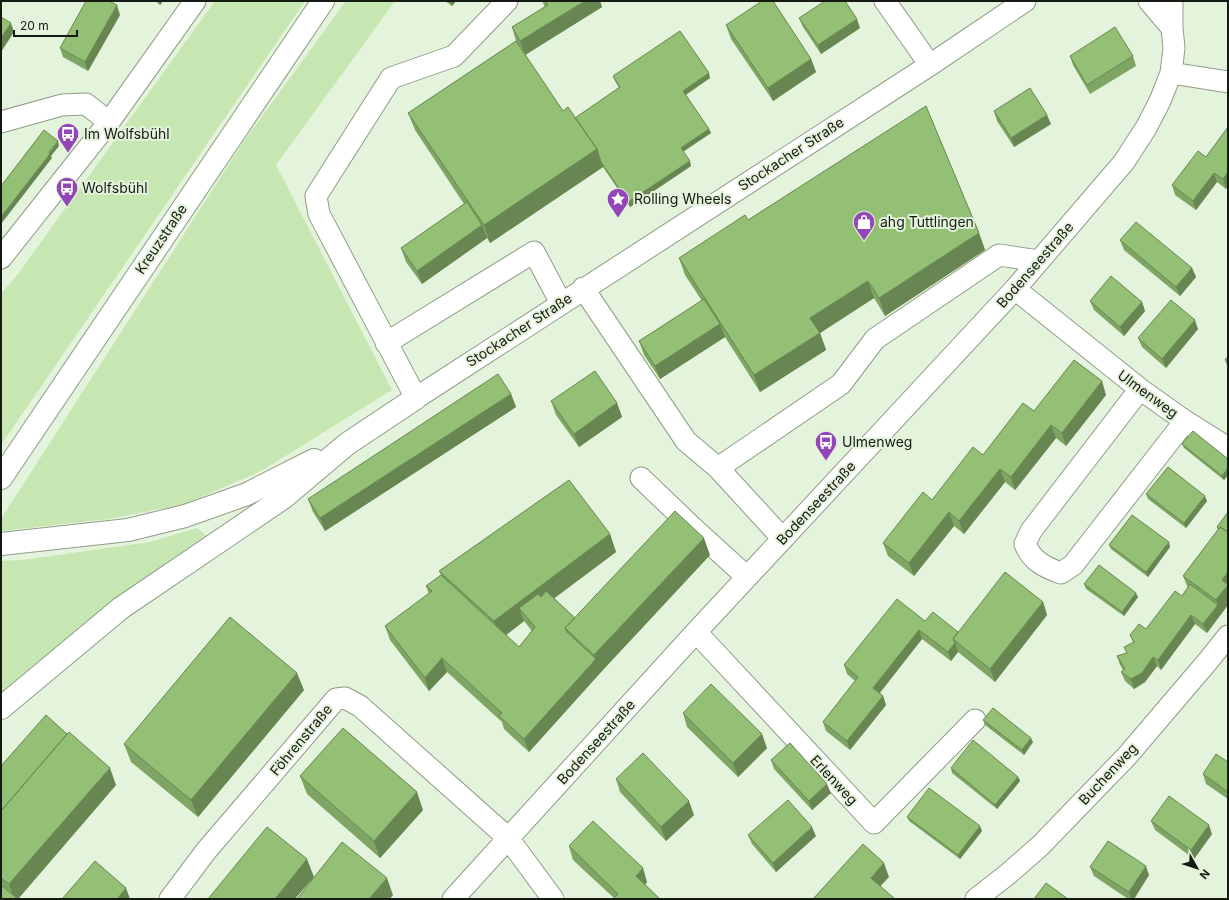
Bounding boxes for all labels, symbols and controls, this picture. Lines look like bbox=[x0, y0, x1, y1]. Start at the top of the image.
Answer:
scale bar bbox=[14, 12, 77, 38]
text: 20 m bbox=[20, 18, 49, 33]
street label: Stockacher Straße bbox=[735, 113, 847, 194]
bus stop icon: Im Wolfsbühl bbox=[55, 121, 81, 154]
place label: Im Wolfsbühl bbox=[84, 125, 170, 142]
bus stop icon: Wolfsbühl bbox=[54, 175, 80, 208]
place label: Wolfsbühl bbox=[82, 179, 148, 196]
place icon: Rolling Wheels bbox=[605, 186, 631, 219]
place label: Rolling Wheels bbox=[634, 190, 731, 207]
street label: Kreuzstraße bbox=[131, 201, 190, 277]
shop icon: ahg Tuttlingen bbox=[851, 209, 877, 242]
place label: ahg Tuttlingen bbox=[880, 213, 974, 230]
street label: Bodenseestraße bbox=[993, 218, 1077, 311]
street label: Stockacher Straße bbox=[463, 289, 575, 370]
street label: Ulmenweg bbox=[1115, 366, 1182, 421]
bus stop icon: Ulmenweg bbox=[813, 429, 839, 462]
place label: Ulmenweg bbox=[842, 433, 912, 450]
street label: Bodenseestraße bbox=[773, 457, 859, 548]
street label: Bodenseestraße bbox=[553, 696, 638, 788]
street label: Föhrenstraße bbox=[266, 701, 335, 779]
street label: Buchenweg bbox=[1075, 739, 1140, 808]
street label: Erlenweg bbox=[807, 751, 862, 808]
north arrow bbox=[1177, 848, 1217, 888]
text: N bbox=[1197, 867, 1213, 882]

